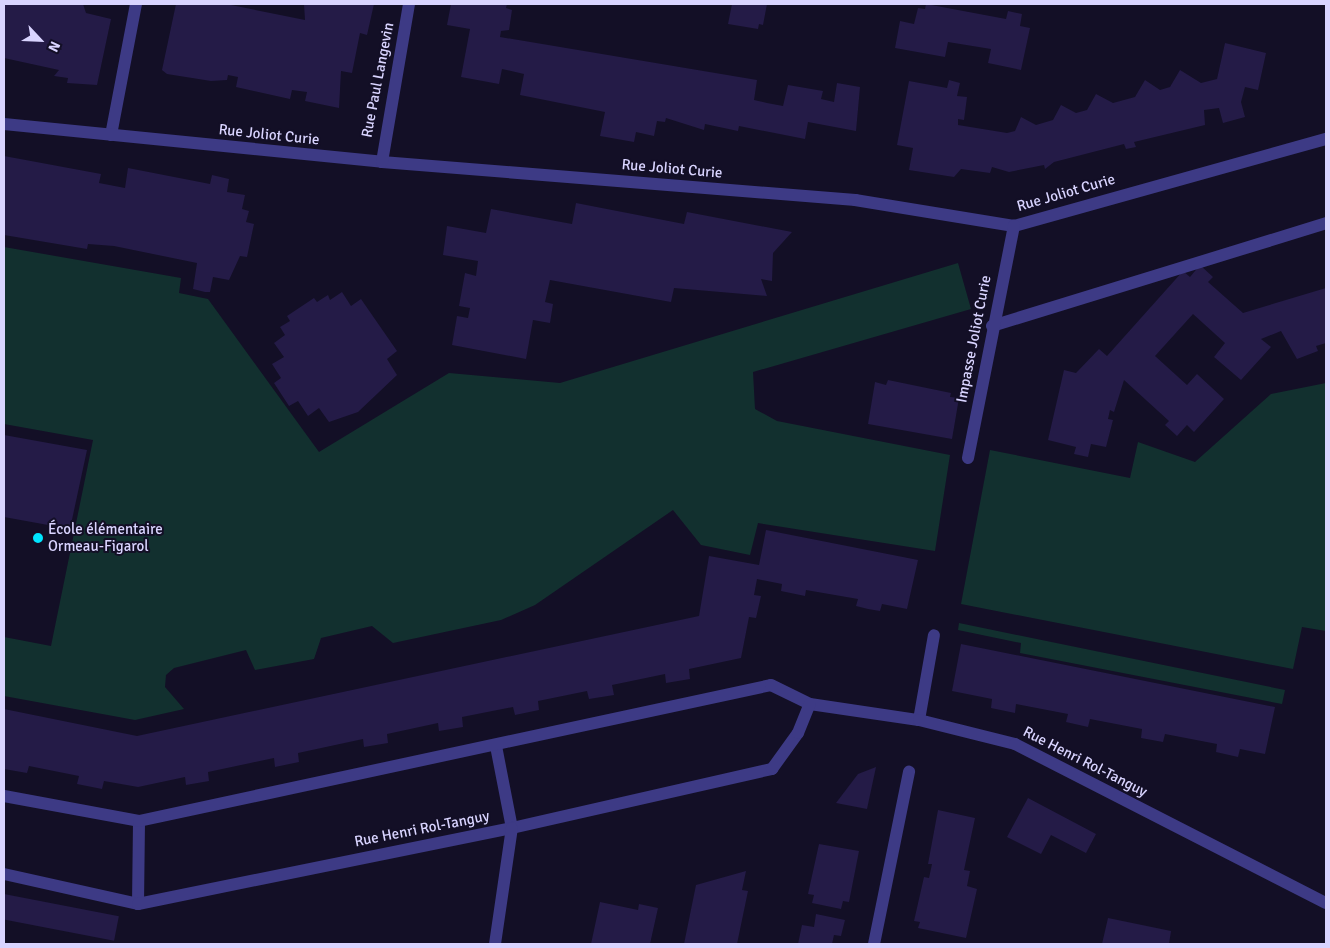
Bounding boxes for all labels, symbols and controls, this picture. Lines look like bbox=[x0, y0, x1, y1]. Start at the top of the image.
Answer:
north arrow bbox=[15, 15, 65, 65]
street label: Rue Paul Langevin bbox=[358, 21, 398, 139]
text: N bbox=[44, 39, 64, 55]
street label: Rue Joliot Curie bbox=[218, 121, 320, 149]
street label: Rue Joliot Curie bbox=[621, 156, 723, 182]
street label: Rue Joliot Curie bbox=[1015, 170, 1117, 216]
street label: Impasse Joliot Curie bbox=[953, 274, 995, 404]
place label: École élémentaire Ormeau-Figarol bbox=[48, 520, 163, 555]
marker: École élémentaire Ormeau-Figarol bbox=[32, 532, 44, 544]
street label: Rue Henri Rol-Tanguy bbox=[1020, 723, 1150, 801]
street label: Rue Henri Rol-Tanguy bbox=[353, 807, 491, 851]

